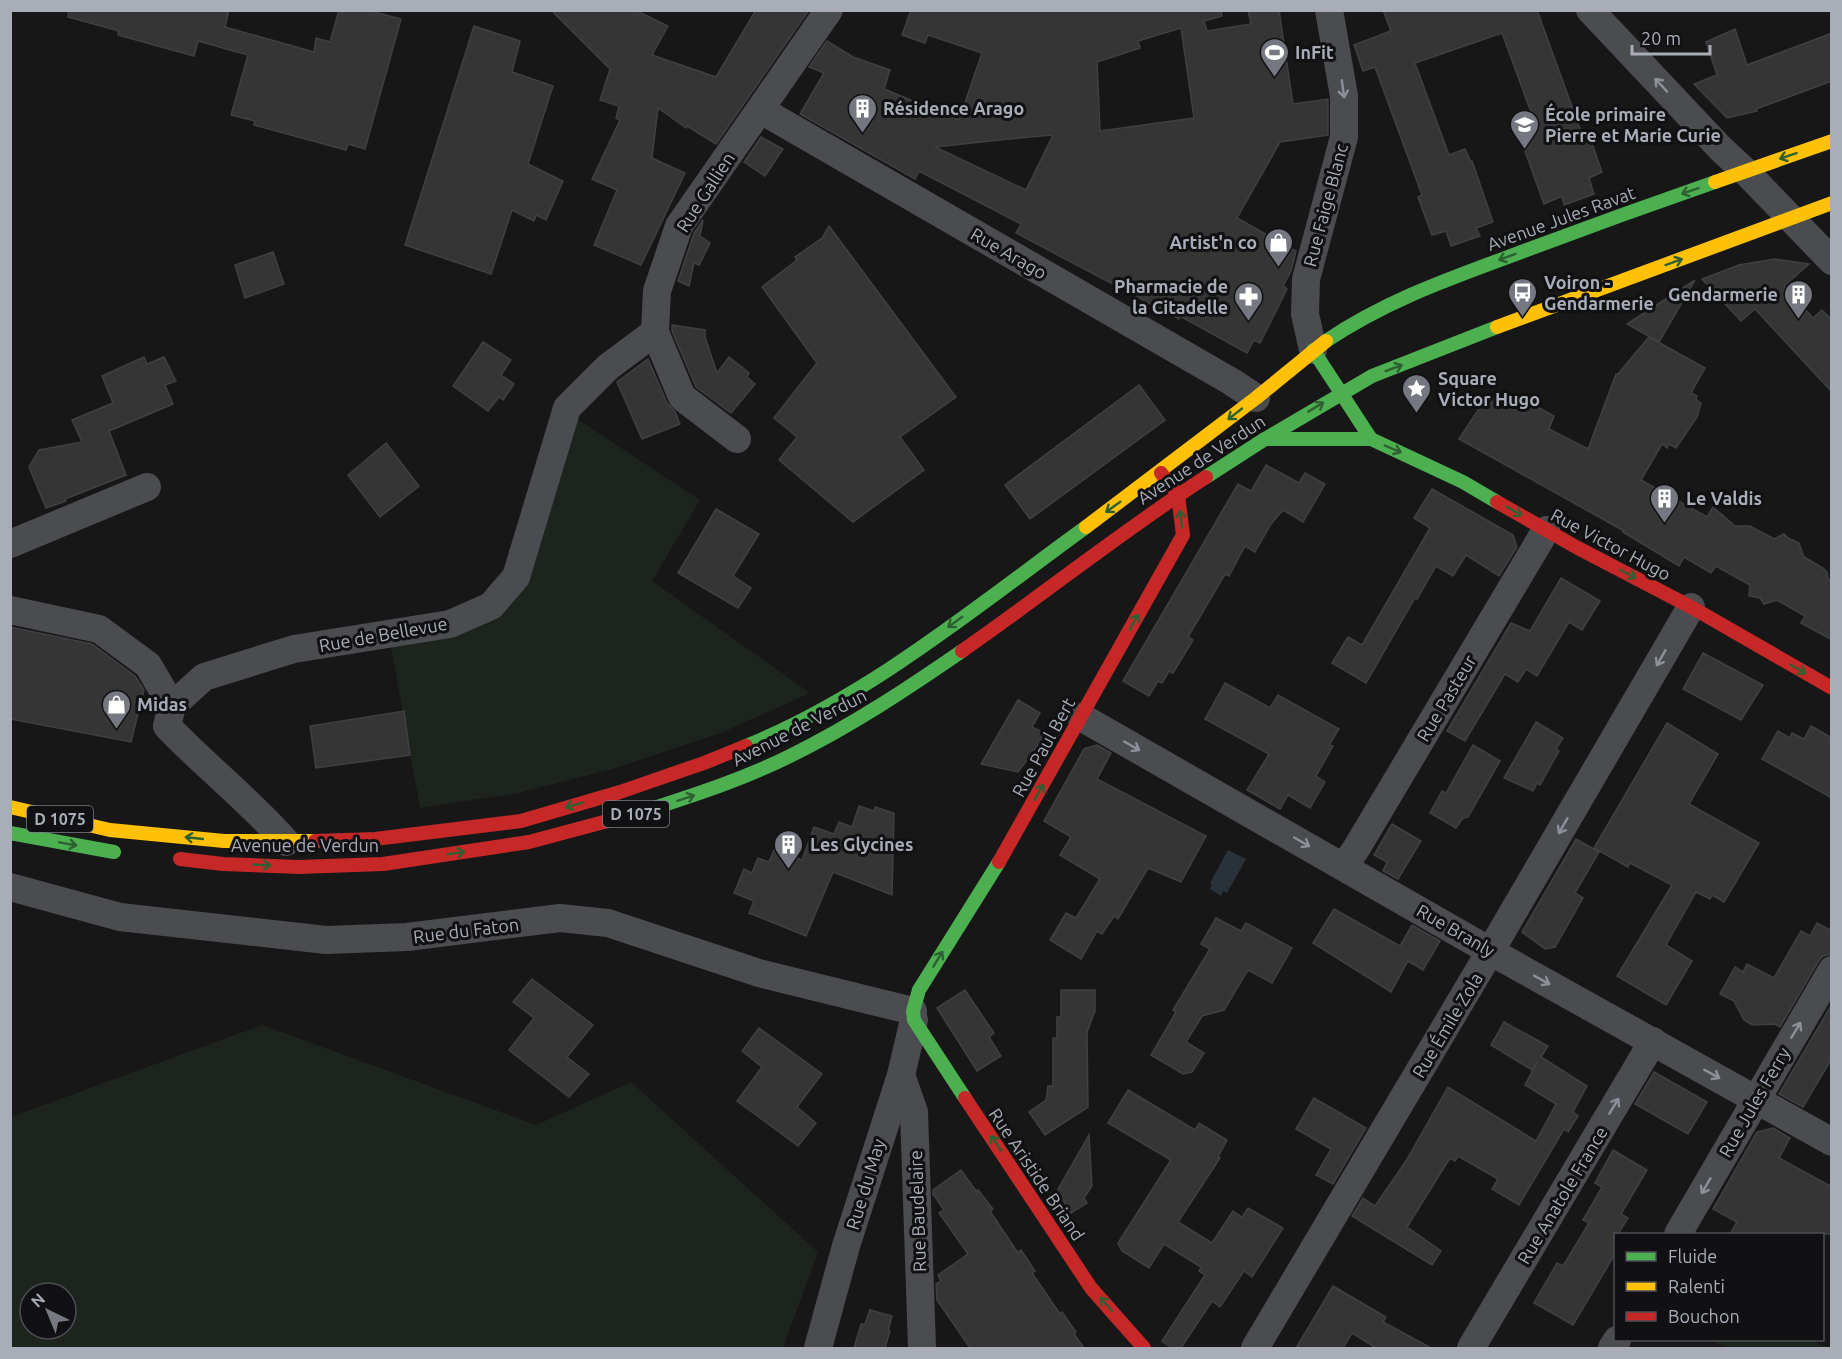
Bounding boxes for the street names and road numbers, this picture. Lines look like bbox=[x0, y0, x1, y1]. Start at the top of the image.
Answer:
street label: Rue Faige Blanc bbox=[1299, 141, 1351, 269]
street label: Rue Gallien bbox=[672, 148, 738, 236]
street label: Avenue Jules Ravat bbox=[1484, 182, 1638, 254]
street label: Rue Arago bbox=[968, 223, 1050, 283]
street label: Avenue de Verdun bbox=[1134, 410, 1268, 508]
street label: Rue Victor Hugo bbox=[1548, 504, 1674, 584]
street label: Rue de Bellevue bbox=[317, 613, 449, 655]
street label: Rue Pasteur bbox=[1412, 651, 1480, 745]
street label: Avenue de Verdun bbox=[729, 685, 869, 769]
street label: Rue Paul Bert bbox=[1008, 694, 1078, 800]
road number: D 1075 bbox=[603, 801, 669, 827]
road number: D 1075 bbox=[27, 806, 93, 832]
street label: Avenue de Verdun bbox=[231, 835, 379, 855]
street label: Rue Branly bbox=[1413, 900, 1499, 960]
street label: Rue du Faton bbox=[412, 914, 520, 946]
street label: Rue Émile Zola bbox=[1407, 968, 1486, 1081]
street label: Rue Jules Ferry bbox=[1714, 1043, 1794, 1160]
street label: Rue Aristide Briand bbox=[985, 1104, 1089, 1244]
street label: Rue Anatole France bbox=[1513, 1123, 1611, 1267]
street label: Rue du May bbox=[842, 1136, 888, 1232]
street label: Rue Baudelaire bbox=[905, 1150, 929, 1272]

